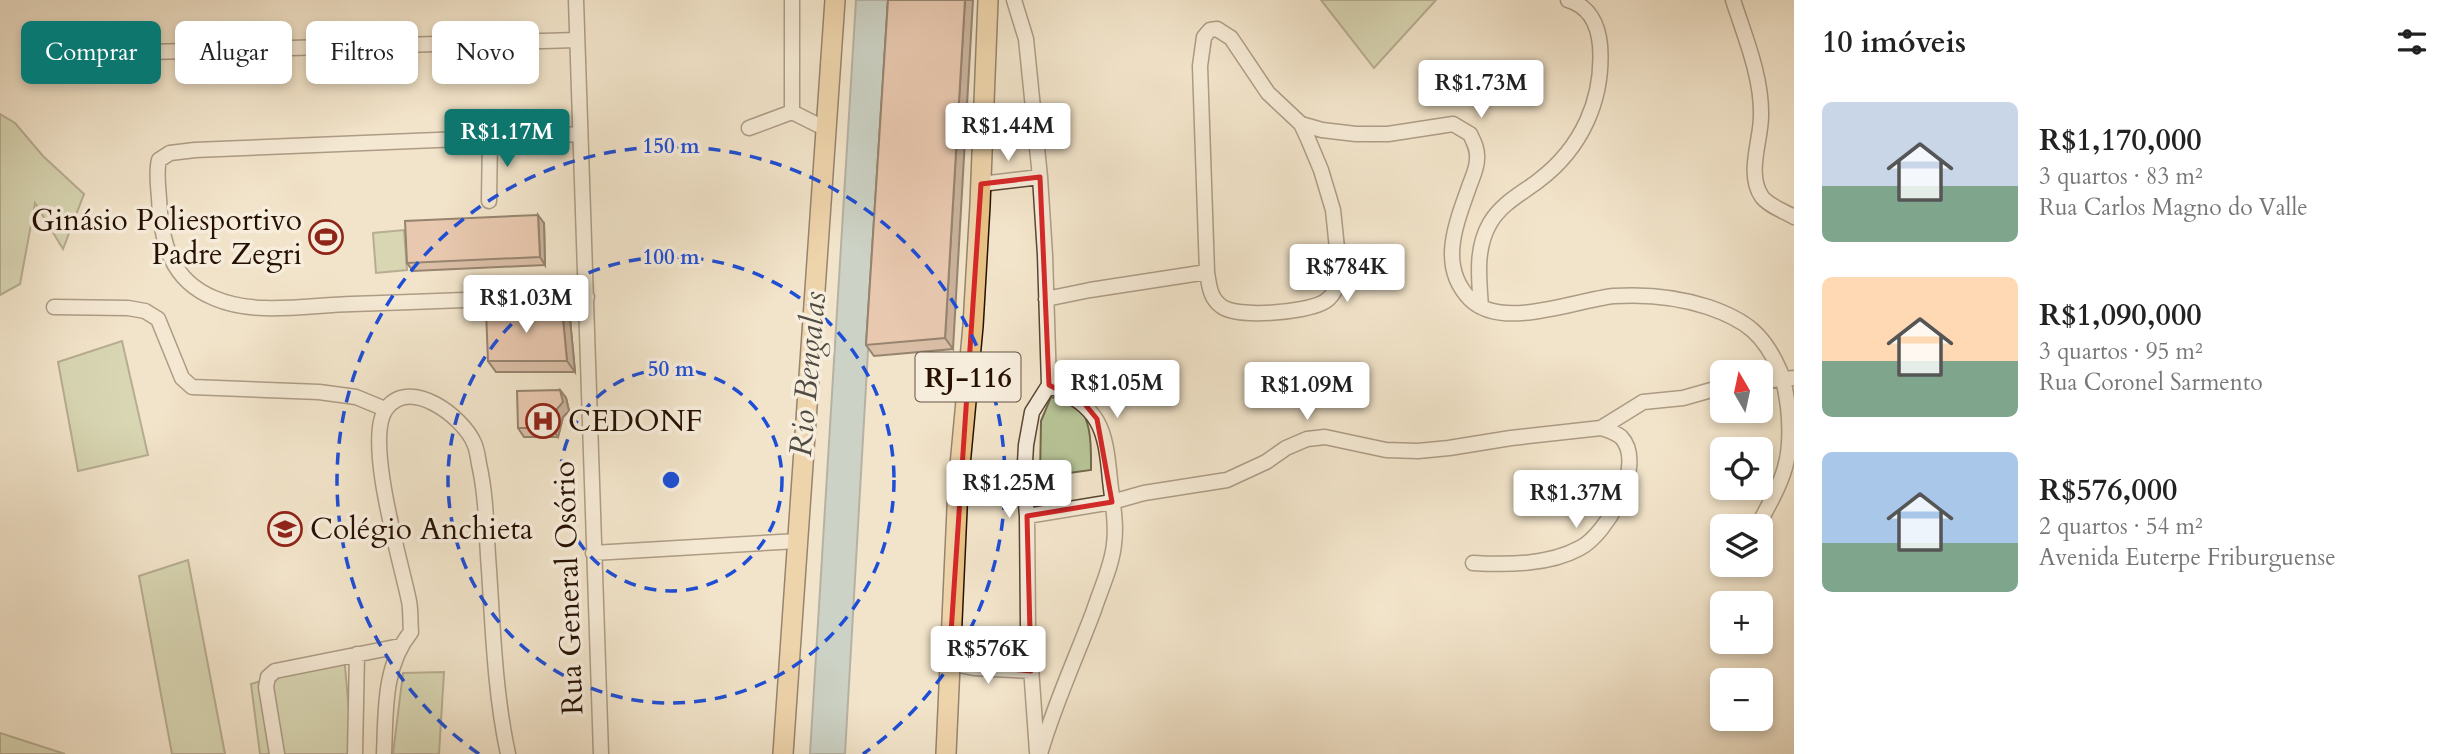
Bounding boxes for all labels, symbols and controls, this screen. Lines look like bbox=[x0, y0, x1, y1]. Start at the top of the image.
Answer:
chip: Comprar bbox=[21, 21, 161, 84]
chip: Alugar bbox=[175, 21, 292, 84]
chip: Filtros bbox=[306, 21, 418, 84]
chip: Novo bbox=[432, 21, 539, 84]
text: 10 imóveis bbox=[1822, 22, 1966, 63]
icon: filters bbox=[2393, 23, 2431, 61]
pin: R$1.73M bbox=[1416, 60, 1546, 120]
text: R$1.73M bbox=[1434, 67, 1528, 98]
pin: R$1.44M bbox=[943, 104, 1073, 163]
pin: R$1.17M bbox=[442, 110, 572, 169]
text: R$1.44M bbox=[961, 110, 1055, 141]
text: R$1.17M bbox=[460, 116, 554, 147]
text: R$1,170,000 bbox=[2039, 120, 2202, 161]
icon: home bbox=[1878, 130, 1962, 214]
text: 150 m bbox=[642, 132, 700, 161]
text: 3 quartos · 83 m² bbox=[2039, 161, 2203, 192]
text: Rua Carlos Magno do Valle bbox=[2039, 192, 2308, 223]
place label: Ginásio Poliesportivo Padre Zegri bbox=[31, 200, 302, 275]
sports icon: Ginásio Poliesportivo Padre Zegri bbox=[307, 218, 345, 256]
text: 100 m bbox=[642, 243, 700, 272]
pin: R$784K bbox=[1290, 244, 1404, 304]
text: R$784K bbox=[1306, 251, 1388, 282]
pin: R$1.03M bbox=[461, 276, 591, 335]
text: R$1.03M bbox=[479, 282, 573, 313]
water label: Rio Bengalas bbox=[779, 289, 837, 459]
text: R$1,090,000 bbox=[2039, 295, 2202, 336]
icon: home bbox=[1878, 305, 1962, 389]
text: 3 quartos · 95 m² bbox=[2039, 336, 2203, 367]
road number: RJ-116 bbox=[916, 352, 1020, 402]
text: 50 m bbox=[648, 355, 695, 384]
pin: R$1.05M bbox=[1052, 360, 1182, 420]
north arrow bbox=[1710, 360, 1773, 424]
map controls bbox=[1710, 360, 1773, 731]
pin: R$1.09M bbox=[1242, 362, 1372, 422]
text: R$1.05M bbox=[1070, 367, 1164, 398]
text: Rua Coronel Sarmento bbox=[2039, 367, 2263, 398]
text: R$1.09M bbox=[1260, 369, 1354, 400]
place label: CEDONF bbox=[568, 401, 702, 442]
hospital icon: CEDONF bbox=[524, 402, 562, 440]
button: locate bbox=[1710, 437, 1773, 500]
street label: Rua General Osório bbox=[544, 461, 593, 715]
pin: R$1.25M bbox=[944, 461, 1074, 520]
text: R$1.25M bbox=[962, 467, 1056, 498]
centre of rings bbox=[659, 468, 683, 492]
pin: R$1.37M bbox=[1511, 470, 1641, 530]
text: R$576,000 bbox=[2039, 470, 2177, 511]
text: R$1.37M bbox=[1529, 477, 1623, 508]
icon: home bbox=[1878, 480, 1962, 564]
place label: Colégio Anchieta bbox=[310, 509, 533, 550]
school or university icon: Colégio Anchieta bbox=[266, 510, 304, 548]
text: 2 quartos · 54 m² bbox=[2039, 511, 2203, 542]
button: layers bbox=[1710, 514, 1773, 577]
text: Avenida Euterpe Friburguense bbox=[2039, 542, 2336, 573]
button: + bbox=[1710, 591, 1773, 654]
pin: R$576K bbox=[931, 626, 1045, 686]
text: R$576K bbox=[947, 633, 1029, 664]
button: − bbox=[1710, 668, 1773, 731]

